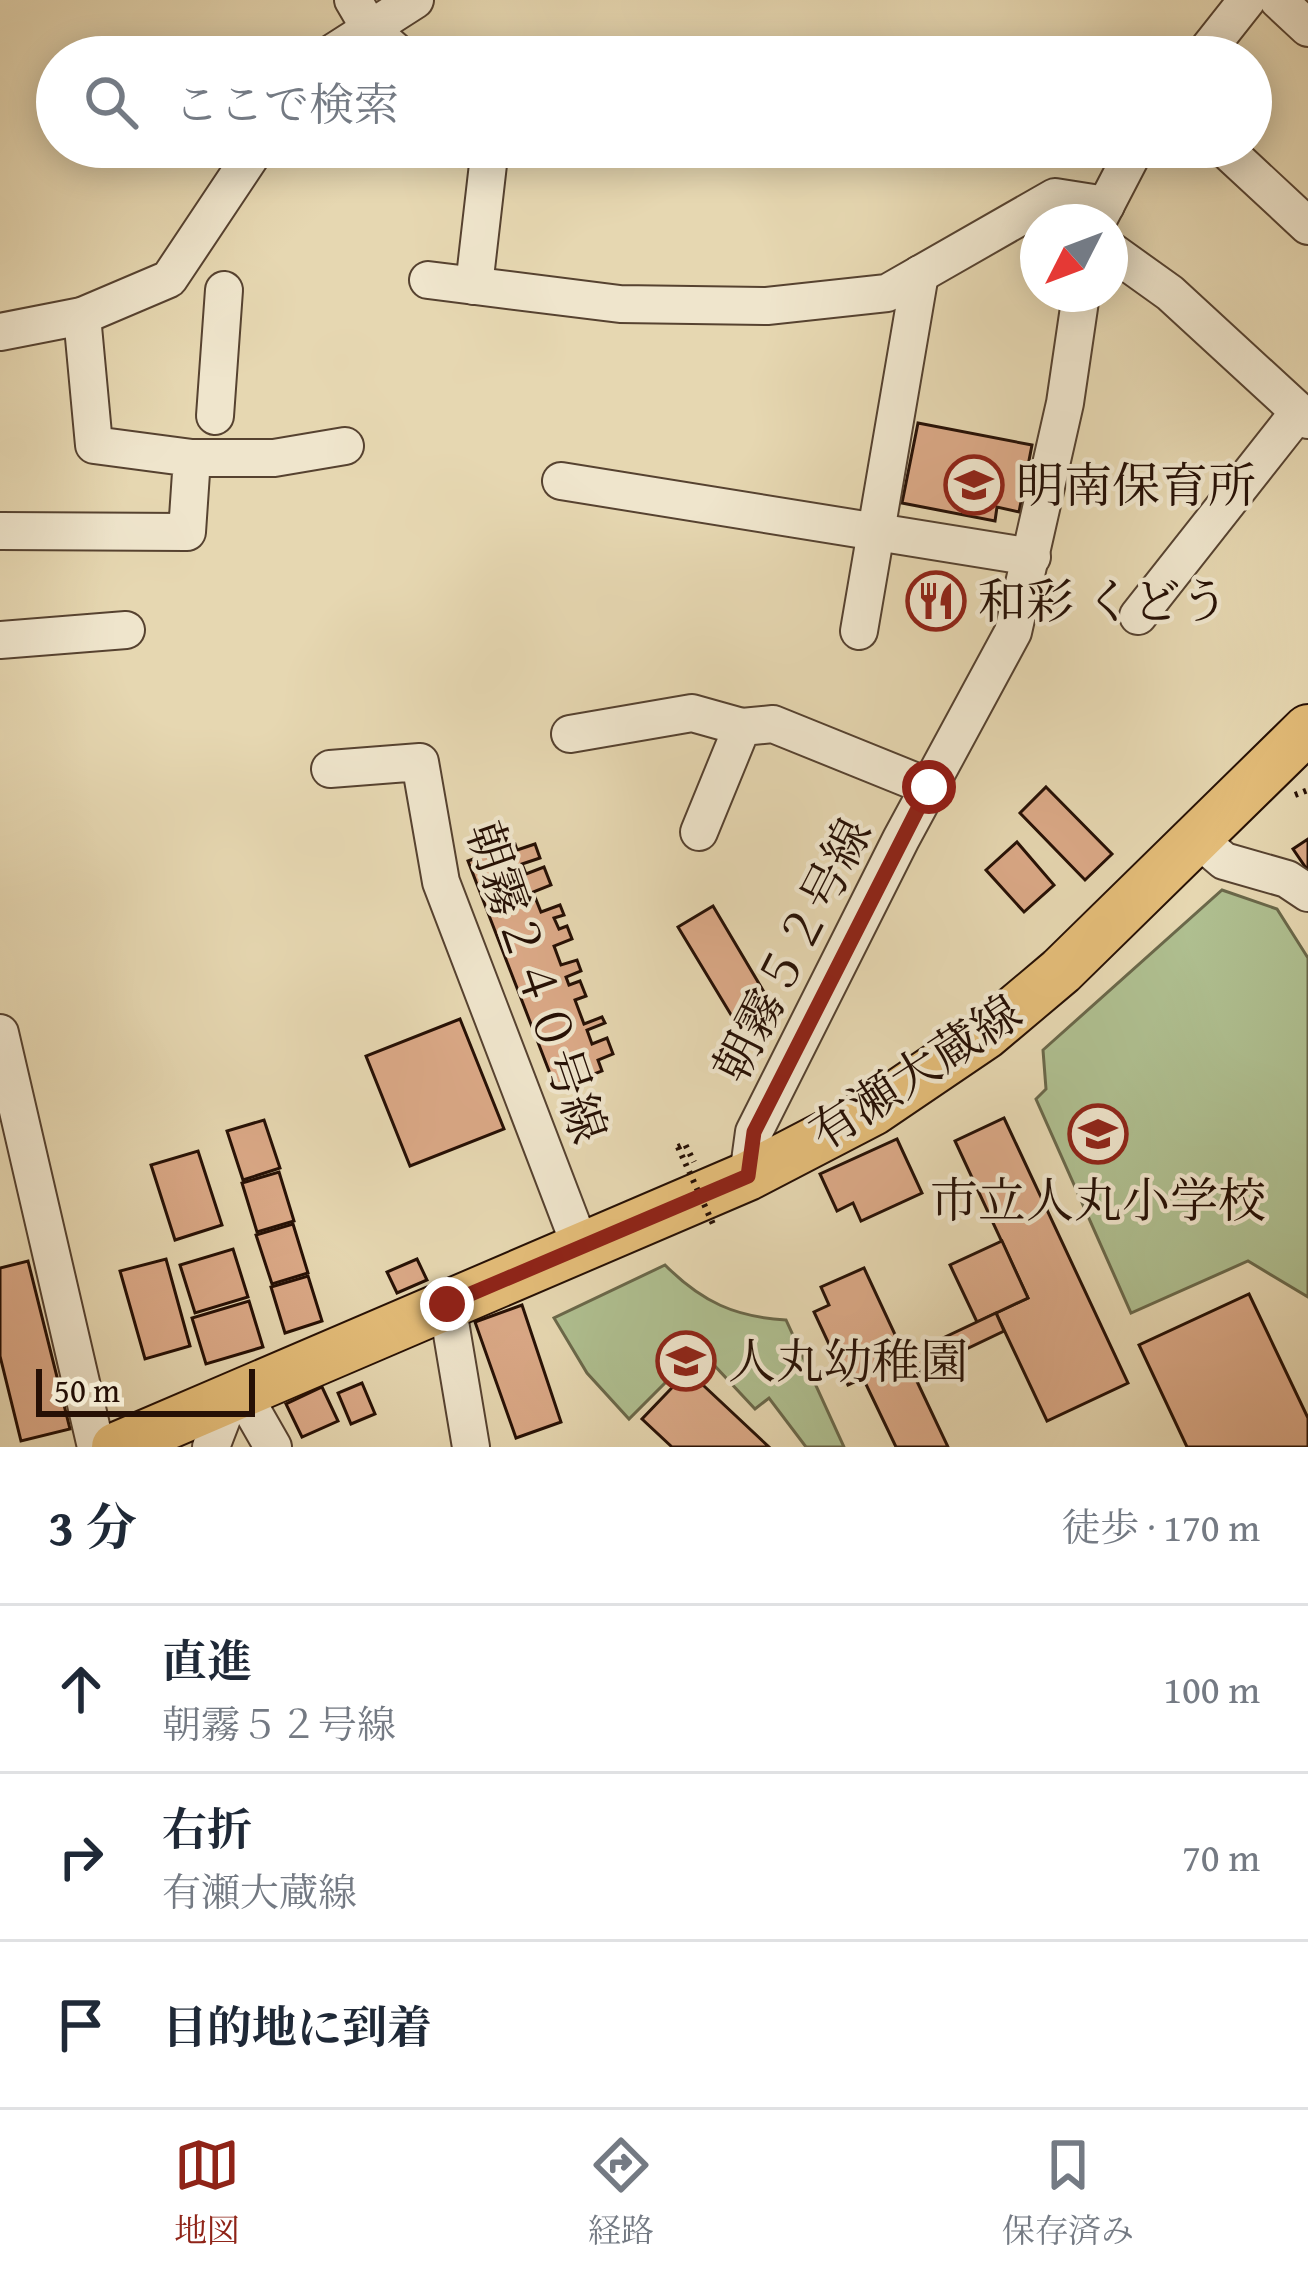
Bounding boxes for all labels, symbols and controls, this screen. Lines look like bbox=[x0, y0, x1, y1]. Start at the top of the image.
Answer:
search box bbox=[36, 36, 1272, 168]
icon: search bbox=[78, 69, 144, 135]
text: ここで検索 bbox=[174, 71, 399, 136]
north arrow bbox=[1020, 204, 1128, 312]
place label: 明南保育所 bbox=[1016, 449, 1256, 520]
school or university icon: 明南保育所 bbox=[943, 454, 1005, 516]
place label: 和彩 くどう bbox=[978, 565, 1229, 636]
restaurant icon: 和彩 くどう bbox=[905, 570, 967, 632]
route start bbox=[902, 760, 956, 814]
street label: 朝霧５２号線 bbox=[695, 805, 889, 1094]
street label: 朝霧２４０号線 bbox=[449, 811, 626, 1152]
street label: 有瀬大蔵線 bbox=[795, 976, 1035, 1167]
school or university icon: 市立人丸小学校 bbox=[1067, 1103, 1129, 1165]
place label: 市立人丸小学校 bbox=[930, 1164, 1266, 1235]
route end bbox=[420, 1277, 474, 1331]
place label: 人丸幼稚園 bbox=[728, 1325, 968, 1396]
school or university icon: 人丸幼稚園 bbox=[655, 1330, 717, 1392]
scale bar bbox=[36, 1363, 255, 1416]
text: 50 m bbox=[54, 1366, 120, 1414]
text: 3 分 bbox=[48, 1489, 137, 1564]
text: 徒歩 · 170 m bbox=[1062, 1498, 1260, 1555]
text: 直進 bbox=[162, 1628, 252, 1693]
icon: ahead bbox=[48, 1656, 114, 1722]
text: 100 m bbox=[1163, 1660, 1260, 1717]
text: 朝霧５２号線 bbox=[162, 1695, 396, 1752]
text: 右折 bbox=[162, 1796, 252, 1861]
icon: right bbox=[48, 1824, 114, 1890]
text: 70 m bbox=[1182, 1828, 1260, 1885]
text: 有瀬大蔵線 bbox=[162, 1863, 357, 1920]
icon: arrive bbox=[48, 1992, 114, 2058]
text: 目的地に到着 bbox=[162, 1994, 432, 2059]
tab: 地図 bbox=[174, 2132, 240, 2254]
tab: 経路 bbox=[588, 2132, 654, 2254]
tab: 保存済み bbox=[1002, 2132, 1134, 2254]

